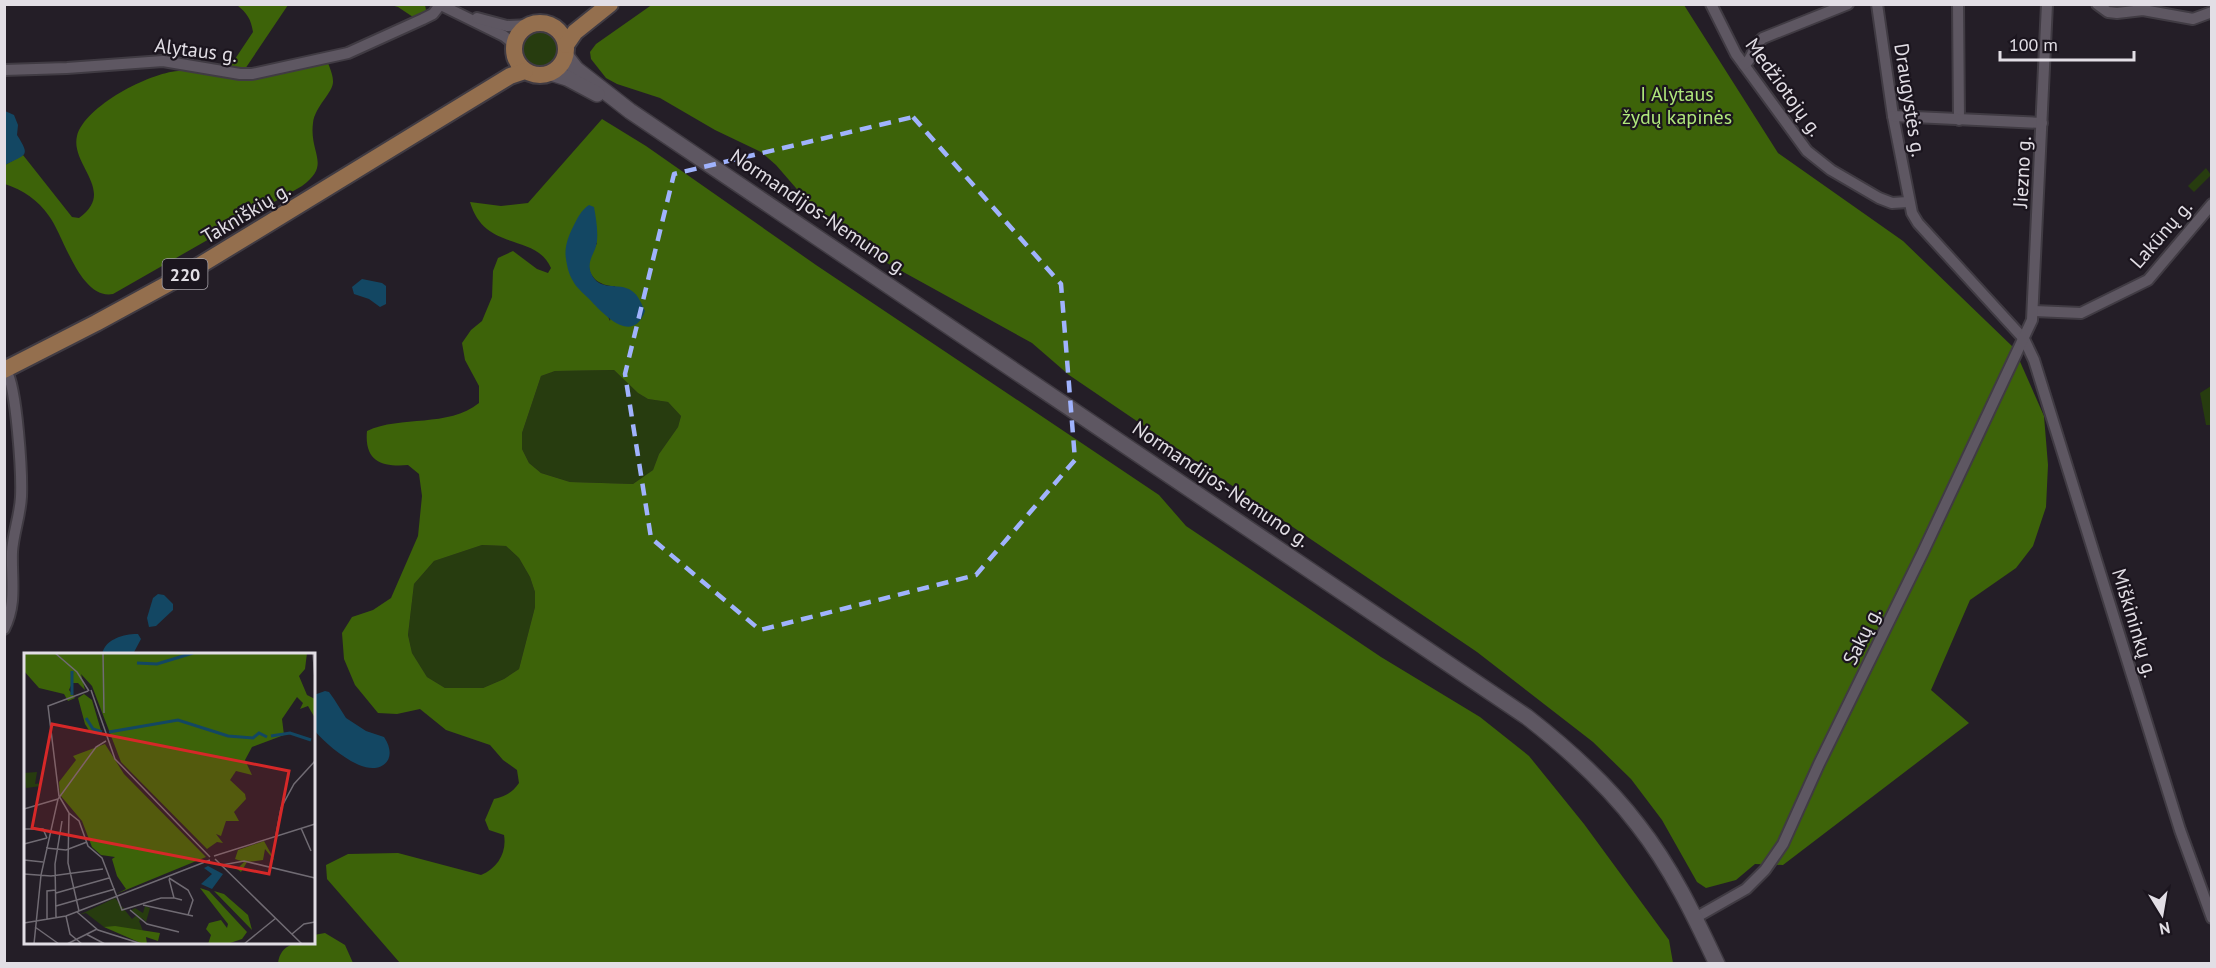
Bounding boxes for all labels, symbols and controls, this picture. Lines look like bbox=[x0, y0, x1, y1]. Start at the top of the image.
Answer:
scale bar bbox=[2000, 24, 2134, 62]
street label: Alytaus g. bbox=[153, 32, 239, 68]
street label: Medžiotojų g. bbox=[1740, 33, 1828, 141]
text: 100 m bbox=[2009, 33, 2058, 56]
street label: Draugystės g. bbox=[1888, 41, 1932, 159]
park label: I Alytaus žydų kapinės bbox=[1622, 81, 1732, 130]
street label: Jiezno g. bbox=[2007, 135, 2037, 210]
street label: Normandijos-Nemuno g. bbox=[725, 143, 913, 281]
street label: Takniškių g. bbox=[197, 176, 295, 250]
street label: Lakūnų g. bbox=[2124, 194, 2198, 274]
road number: 220 bbox=[162, 259, 207, 289]
street label: Normandijos-Nemuno g. bbox=[1127, 415, 1315, 553]
street label: Miškininkų g. bbox=[2106, 565, 2164, 681]
street label: Sakų g. bbox=[1837, 603, 1887, 669]
inset map bbox=[24, 653, 315, 944]
north arrow bbox=[2132, 884, 2192, 944]
text: N bbox=[2158, 918, 2172, 940]

